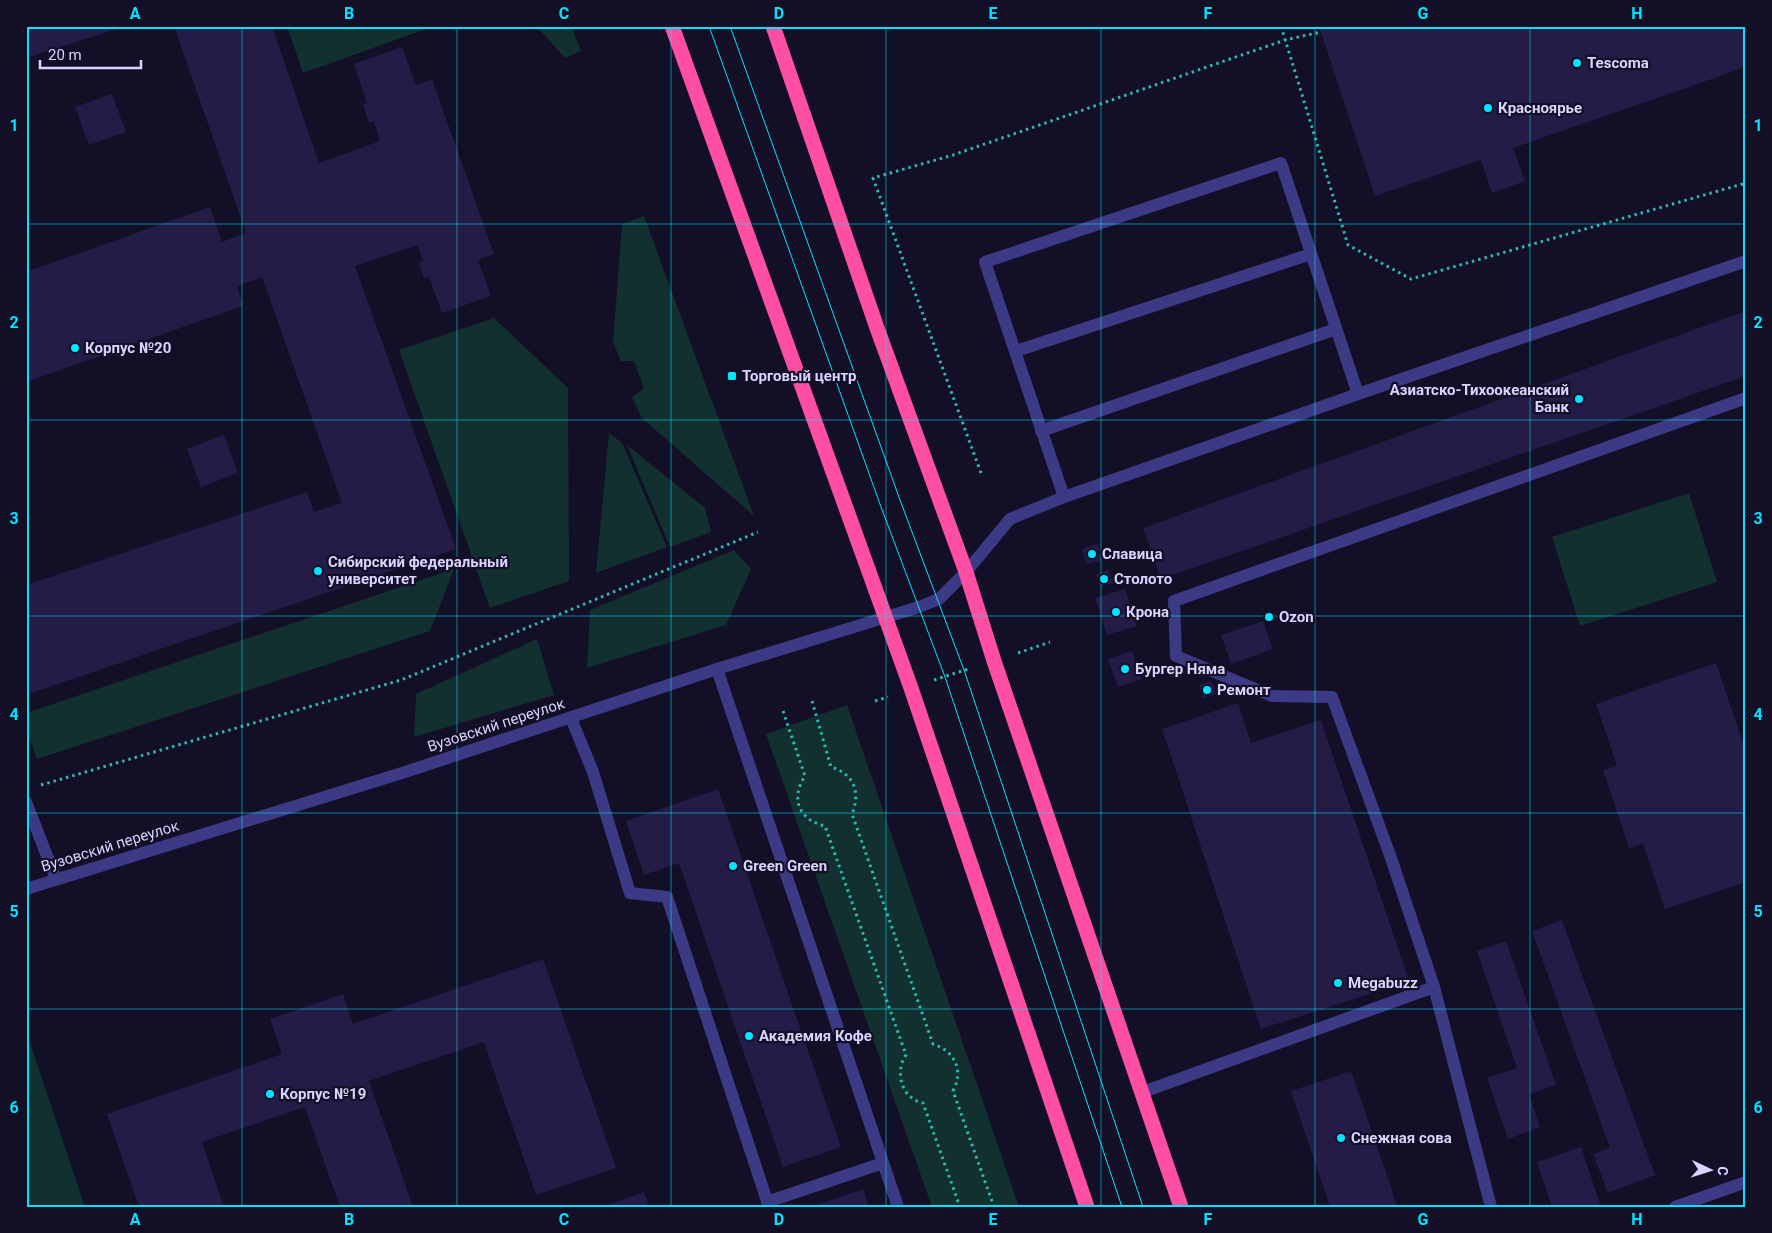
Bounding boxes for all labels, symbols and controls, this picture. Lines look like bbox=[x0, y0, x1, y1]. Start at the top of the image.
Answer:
text: A bbox=[130, 4, 141, 23]
text: B bbox=[344, 4, 354, 23]
text: C bbox=[559, 4, 569, 23]
text: D bbox=[774, 4, 784, 23]
text: E bbox=[989, 4, 998, 23]
text: F bbox=[1204, 4, 1213, 23]
text: G bbox=[1418, 4, 1429, 23]
text: H bbox=[1631, 4, 1643, 23]
scale bar bbox=[40, 38, 141, 70]
text: 20 m bbox=[48, 46, 82, 64]
place label: Tescoma bbox=[1587, 54, 1649, 72]
marker: Tescoma bbox=[1571, 57, 1583, 69]
place label: Красноярье bbox=[1498, 99, 1582, 117]
marker: Красноярье bbox=[1482, 102, 1494, 114]
text: 1 bbox=[9, 116, 19, 135]
text: 1 bbox=[1753, 116, 1763, 135]
text: 2 bbox=[9, 313, 19, 332]
text: 2 bbox=[1753, 313, 1763, 332]
place label: Корпус №20 bbox=[85, 339, 171, 357]
marker: Корпус №20 bbox=[69, 342, 81, 354]
place label: Торговый центр bbox=[742, 367, 856, 385]
marker: Торговый центр bbox=[726, 370, 738, 382]
place label: Азиатско-Тихоокеанский Банк bbox=[1390, 381, 1570, 416]
marker: Азиатско-Тихоокеанский Банк bbox=[1573, 393, 1585, 405]
text: 3 bbox=[9, 509, 19, 528]
text: 3 bbox=[1753, 509, 1763, 528]
place label: Славица bbox=[1102, 545, 1162, 563]
marker: Славица bbox=[1086, 548, 1098, 560]
place label: Сибирский федеральный университет bbox=[328, 553, 508, 588]
marker: Сибирский федеральный университет bbox=[312, 565, 324, 577]
place label: Столото bbox=[1114, 570, 1172, 588]
marker: Столото bbox=[1098, 573, 1110, 585]
place label: Крона bbox=[1126, 603, 1169, 621]
marker: Крона bbox=[1110, 606, 1122, 618]
place label: Ozon bbox=[1279, 608, 1314, 626]
marker: Ozon bbox=[1263, 611, 1275, 623]
place label: Бургер Няма bbox=[1135, 660, 1225, 678]
marker: Бургер Няма bbox=[1119, 663, 1131, 675]
place label: Ремонт bbox=[1217, 681, 1271, 699]
marker: Ремонт bbox=[1201, 684, 1213, 696]
street label: Вузовский переулок bbox=[425, 694, 567, 756]
text: 4 bbox=[9, 705, 19, 724]
text: 4 bbox=[1753, 705, 1763, 724]
street label: Вузовский переулок bbox=[39, 816, 181, 876]
place label: Green Green bbox=[743, 857, 827, 875]
marker: Green Green bbox=[727, 860, 739, 872]
text: 5 bbox=[9, 902, 19, 921]
text: 5 bbox=[1753, 902, 1763, 921]
place label: Megabuzz bbox=[1348, 974, 1418, 992]
marker: Megabuzz bbox=[1332, 977, 1344, 989]
place label: Академия Кофе bbox=[759, 1027, 872, 1045]
marker: Академия Кофе bbox=[743, 1030, 755, 1042]
place label: Корпус №19 bbox=[280, 1085, 366, 1103]
marker: Корпус №19 bbox=[264, 1088, 276, 1100]
text: 6 bbox=[9, 1098, 19, 1117]
text: 6 bbox=[1753, 1098, 1763, 1117]
place label: Снежная сова bbox=[1351, 1129, 1452, 1147]
marker: Снежная сова bbox=[1335, 1132, 1347, 1144]
north arrow bbox=[1684, 1146, 1734, 1196]
text: С bbox=[1715, 1166, 1731, 1176]
text: A bbox=[130, 1210, 141, 1229]
text: B bbox=[344, 1210, 354, 1229]
text: C bbox=[559, 1210, 569, 1229]
text: D bbox=[774, 1210, 784, 1229]
text: E bbox=[989, 1210, 998, 1229]
text: F bbox=[1204, 1210, 1213, 1229]
text: G bbox=[1418, 1210, 1429, 1229]
text: H bbox=[1631, 1210, 1643, 1229]

